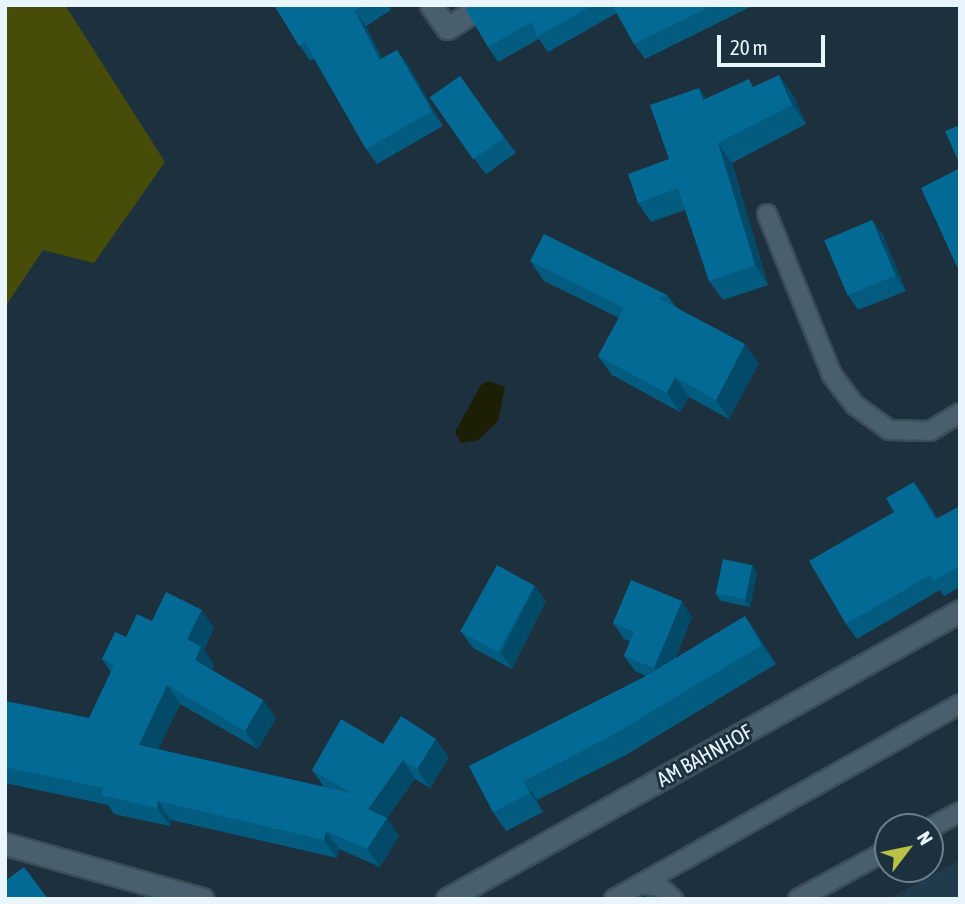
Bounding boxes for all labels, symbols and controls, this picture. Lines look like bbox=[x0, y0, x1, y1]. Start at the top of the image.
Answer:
scale bar bbox=[720, 21, 828, 65]
text: 20 m bbox=[730, 35, 768, 59]
street label: AM BAHNHOF bbox=[652, 719, 756, 791]
north arrow bbox=[874, 813, 944, 883]
text: N bbox=[913, 827, 937, 849]

